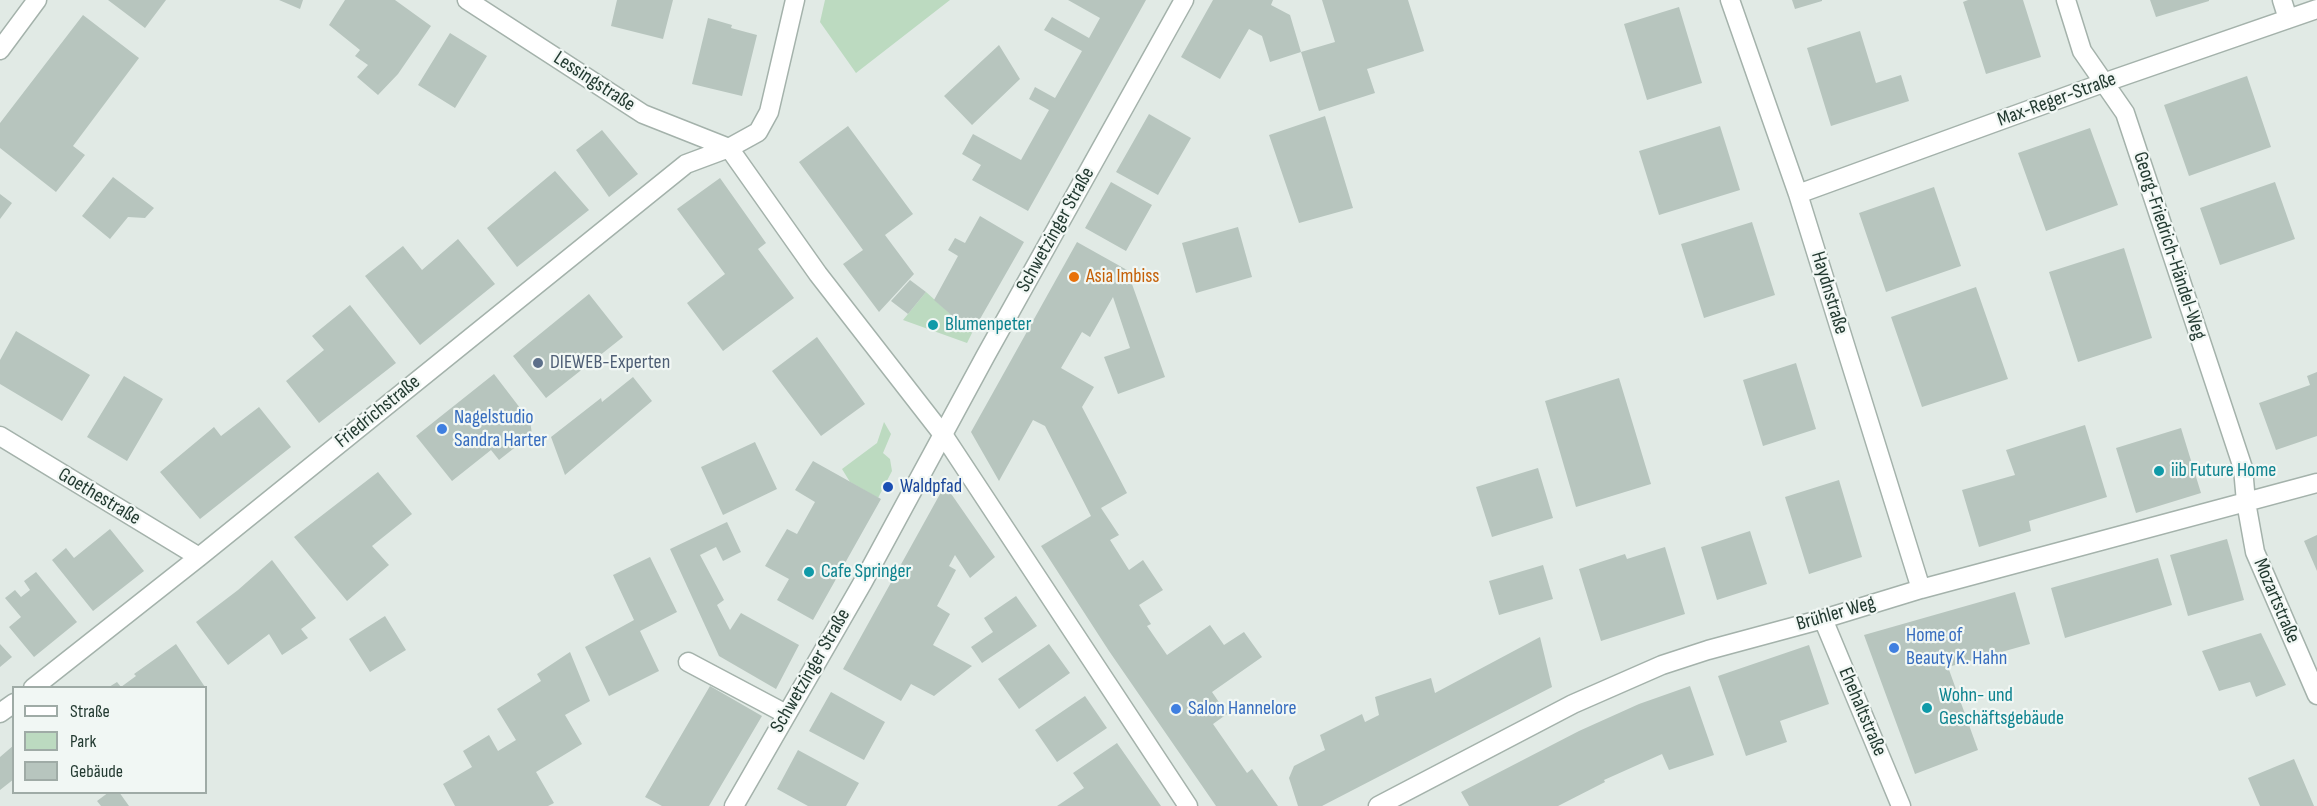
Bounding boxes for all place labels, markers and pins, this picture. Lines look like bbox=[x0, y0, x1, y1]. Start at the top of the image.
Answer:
place label: Asia Imbiss bbox=[1086, 265, 1159, 289]
marker: Asia Imbiss bbox=[1067, 270, 1081, 284]
place label: Blumenpeter bbox=[945, 313, 1031, 337]
marker: Blumenpeter bbox=[926, 318, 940, 332]
place label: DIEWEB-Experten bbox=[550, 351, 670, 375]
marker: DIEWEB-Experten bbox=[531, 356, 545, 370]
place label: Nagelstudio Sandra Harter bbox=[454, 406, 547, 453]
marker: Nagelstudio Sandra Harter bbox=[435, 422, 449, 436]
place label: iib Future Home bbox=[2171, 459, 2276, 483]
marker: iib Future Home bbox=[2152, 464, 2166, 478]
place label: Waldpfad bbox=[900, 475, 962, 499]
marker: Waldpfad bbox=[881, 480, 895, 494]
place label: Cafe Springer bbox=[821, 560, 911, 584]
marker: Cafe Springer bbox=[802, 565, 816, 579]
place label: Home of Beauty K. Hahn bbox=[1906, 624, 2007, 671]
marker: Home of Beauty K. Hahn bbox=[1887, 641, 1901, 655]
place label: Wohn- und Geschäftsgebäude bbox=[1939, 684, 2064, 731]
place label: Salon Hannelore bbox=[1188, 697, 1297, 721]
marker: Wohn- und Geschäftsgebäude bbox=[1920, 701, 1934, 715]
marker: Salon Hannelore bbox=[1169, 702, 1183, 716]

